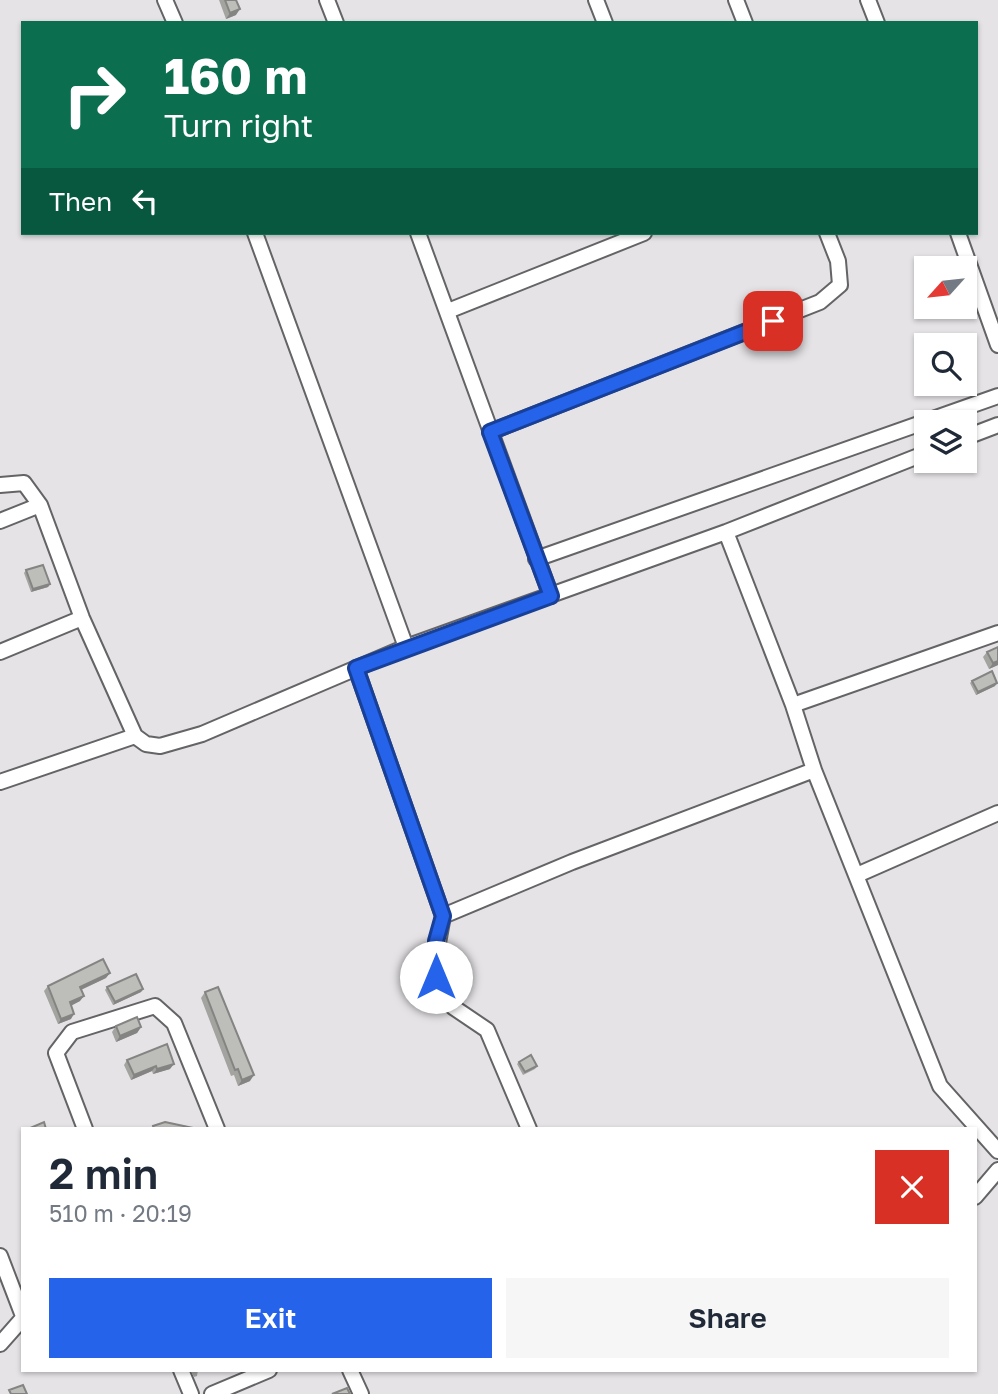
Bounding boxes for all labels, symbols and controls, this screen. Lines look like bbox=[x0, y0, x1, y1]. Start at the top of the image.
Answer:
text: 160 m bbox=[164, 46, 307, 105]
icon: right bbox=[49, 49, 140, 140]
text: Turn right bbox=[164, 106, 313, 144]
icon: left bbox=[126, 182, 164, 220]
text: Then bbox=[49, 186, 112, 217]
north arrow bbox=[914, 256, 976, 318]
map controls bbox=[914, 256, 977, 473]
pin bbox=[743, 291, 803, 351]
icon: arrive bbox=[754, 302, 792, 340]
button: search bbox=[914, 333, 977, 396]
button: layers bbox=[914, 410, 977, 473]
position arrow bbox=[399, 940, 473, 1014]
text: 2 min bbox=[49, 1148, 158, 1198]
button: close bbox=[875, 1150, 949, 1224]
text: 510 m · 20:19 bbox=[49, 1199, 192, 1227]
button: Exit bbox=[49, 1278, 492, 1358]
button: Share bbox=[506, 1278, 949, 1358]

